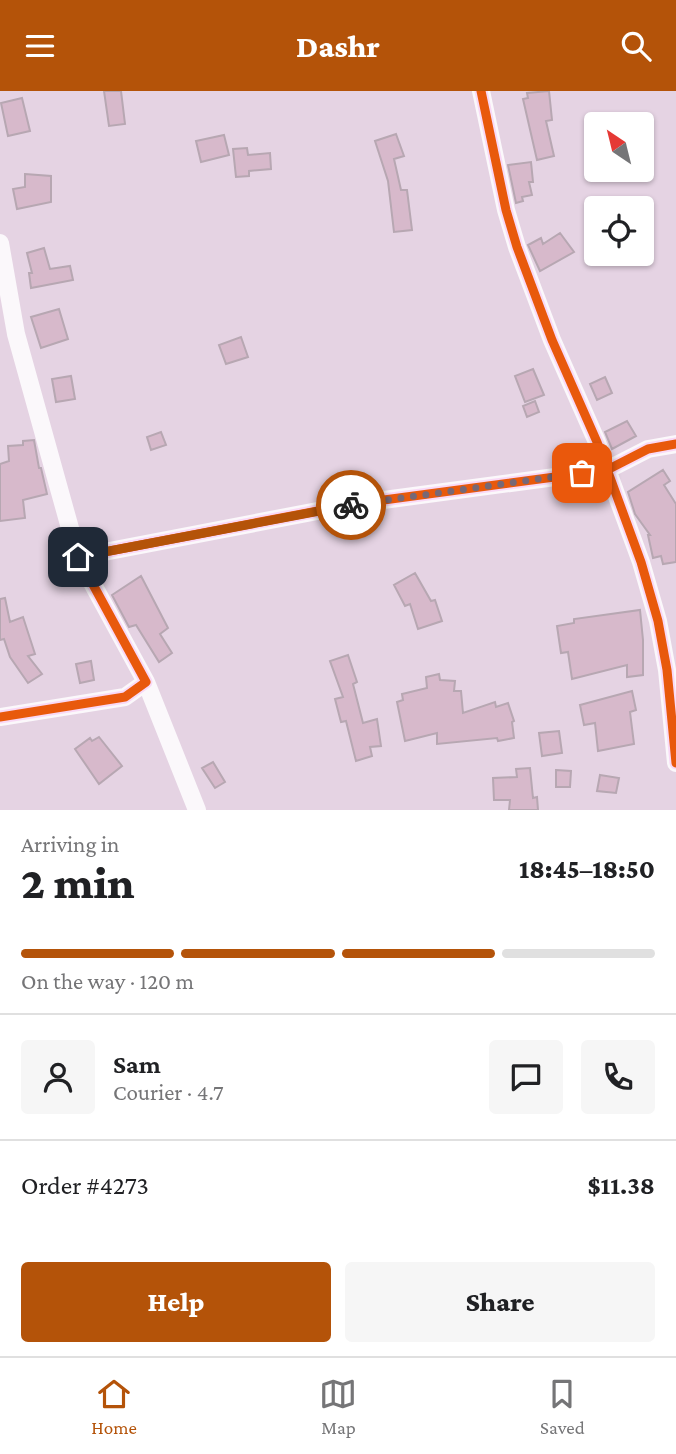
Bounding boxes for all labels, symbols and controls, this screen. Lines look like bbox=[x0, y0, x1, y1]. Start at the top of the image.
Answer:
icon: menu bbox=[21, 27, 59, 65]
icon: search bbox=[617, 27, 655, 65]
text: Dashr bbox=[296, 28, 380, 64]
north arrow bbox=[584, 112, 654, 182]
map controls bbox=[584, 112, 654, 266]
button: locate bbox=[584, 196, 654, 266]
pin bbox=[552, 443, 612, 503]
icon: bag bbox=[563, 454, 601, 492]
courier bbox=[316, 470, 386, 540]
icon: bike bbox=[332, 486, 370, 524]
pin bbox=[48, 527, 108, 587]
icon: home bbox=[59, 538, 97, 576]
text: Arriving in bbox=[21, 831, 119, 857]
text: 18:45–18:50 bbox=[519, 855, 655, 884]
text: 2 min bbox=[21, 857, 135, 908]
text: On the way · 120 m bbox=[21, 968, 194, 994]
button: person bbox=[21, 1040, 95, 1114]
button: chat bbox=[489, 1040, 563, 1114]
button: phone bbox=[581, 1040, 655, 1114]
text: Sam bbox=[113, 1050, 161, 1079]
text: Courier · 4.7 bbox=[113, 1079, 224, 1105]
text: Order #4273 bbox=[21, 1171, 149, 1200]
text: $11.38 bbox=[587, 1171, 655, 1200]
button: Help bbox=[21, 1262, 331, 1342]
button: Share bbox=[345, 1262, 655, 1342]
tab: Home bbox=[91, 1375, 137, 1438]
tab: Map bbox=[319, 1375, 357, 1438]
tab: Saved bbox=[540, 1375, 585, 1438]

